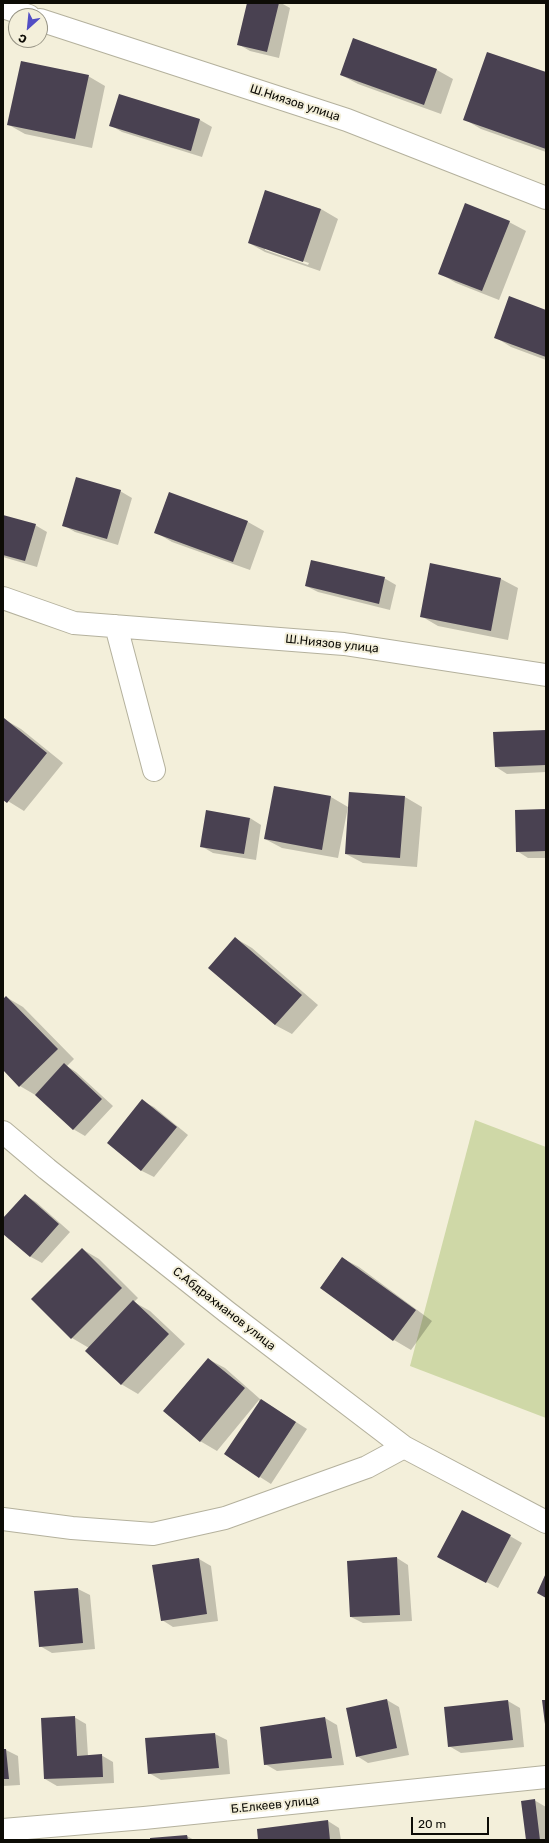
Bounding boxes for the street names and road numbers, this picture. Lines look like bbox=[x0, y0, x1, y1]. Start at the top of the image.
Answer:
street label: Ш.Ниязов улица bbox=[248, 82, 342, 124]
street label: Ш.Ниязов улица bbox=[285, 632, 379, 656]
street label: С.Абдрахманов улица bbox=[170, 1264, 278, 1354]
street label: Б.Елкеев улица bbox=[230, 1793, 320, 1817]

